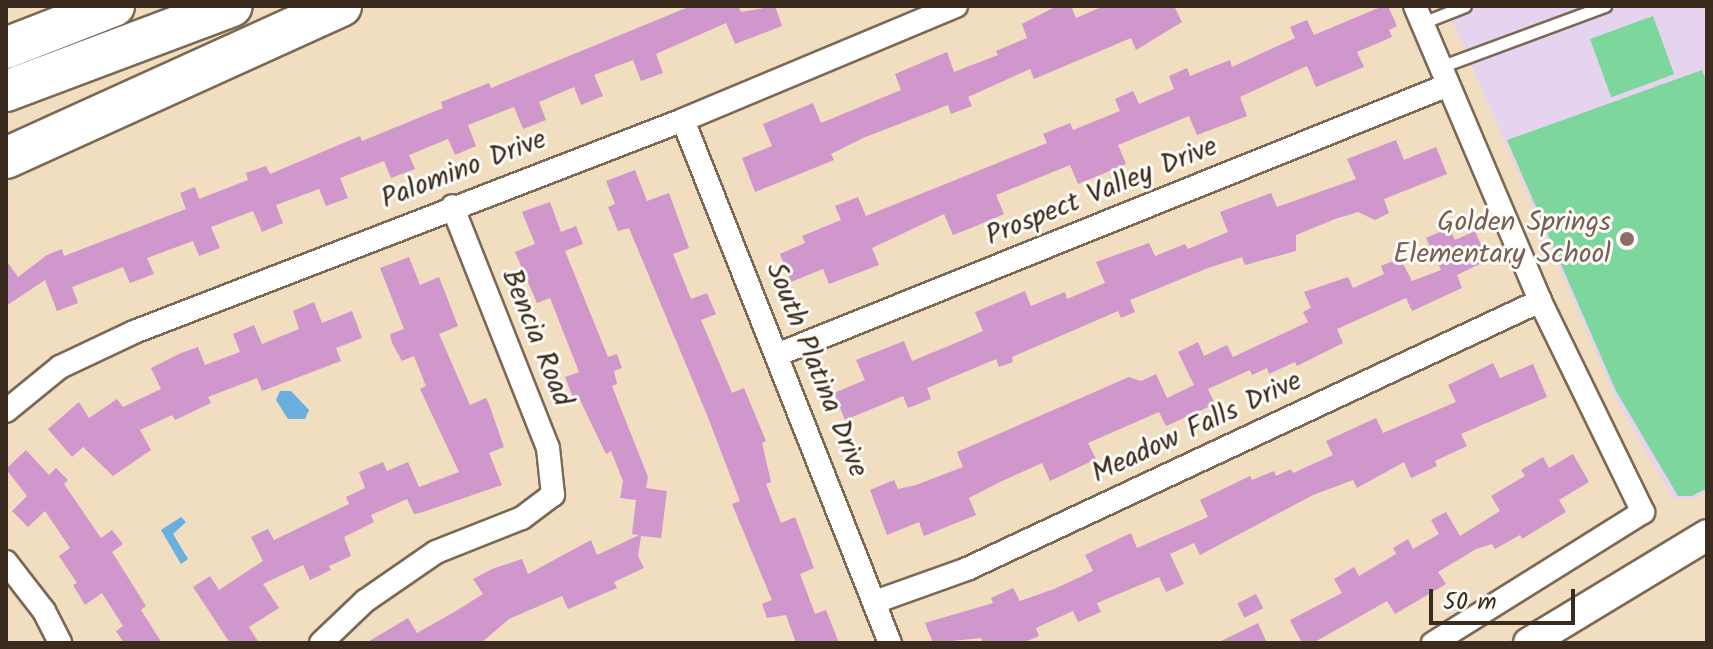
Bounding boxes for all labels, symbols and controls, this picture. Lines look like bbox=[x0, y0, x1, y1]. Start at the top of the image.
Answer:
street label: Palomino Drive bbox=[377, 123, 551, 217]
street label: Prospect Valley Drive bbox=[981, 130, 1223, 254]
place label: Golden Springs Elementary School bbox=[1393, 206, 1611, 272]
marker: Golden Springs Elementary School bbox=[1618, 230, 1636, 248]
street label: South Platina Drive bbox=[758, 258, 874, 482]
street label: Bencia Road bbox=[493, 264, 579, 412]
street label: Meadow Falls Drive bbox=[1087, 365, 1307, 491]
scale bar bbox=[1433, 573, 1579, 623]
text: 50 m bbox=[1443, 583, 1497, 622]

